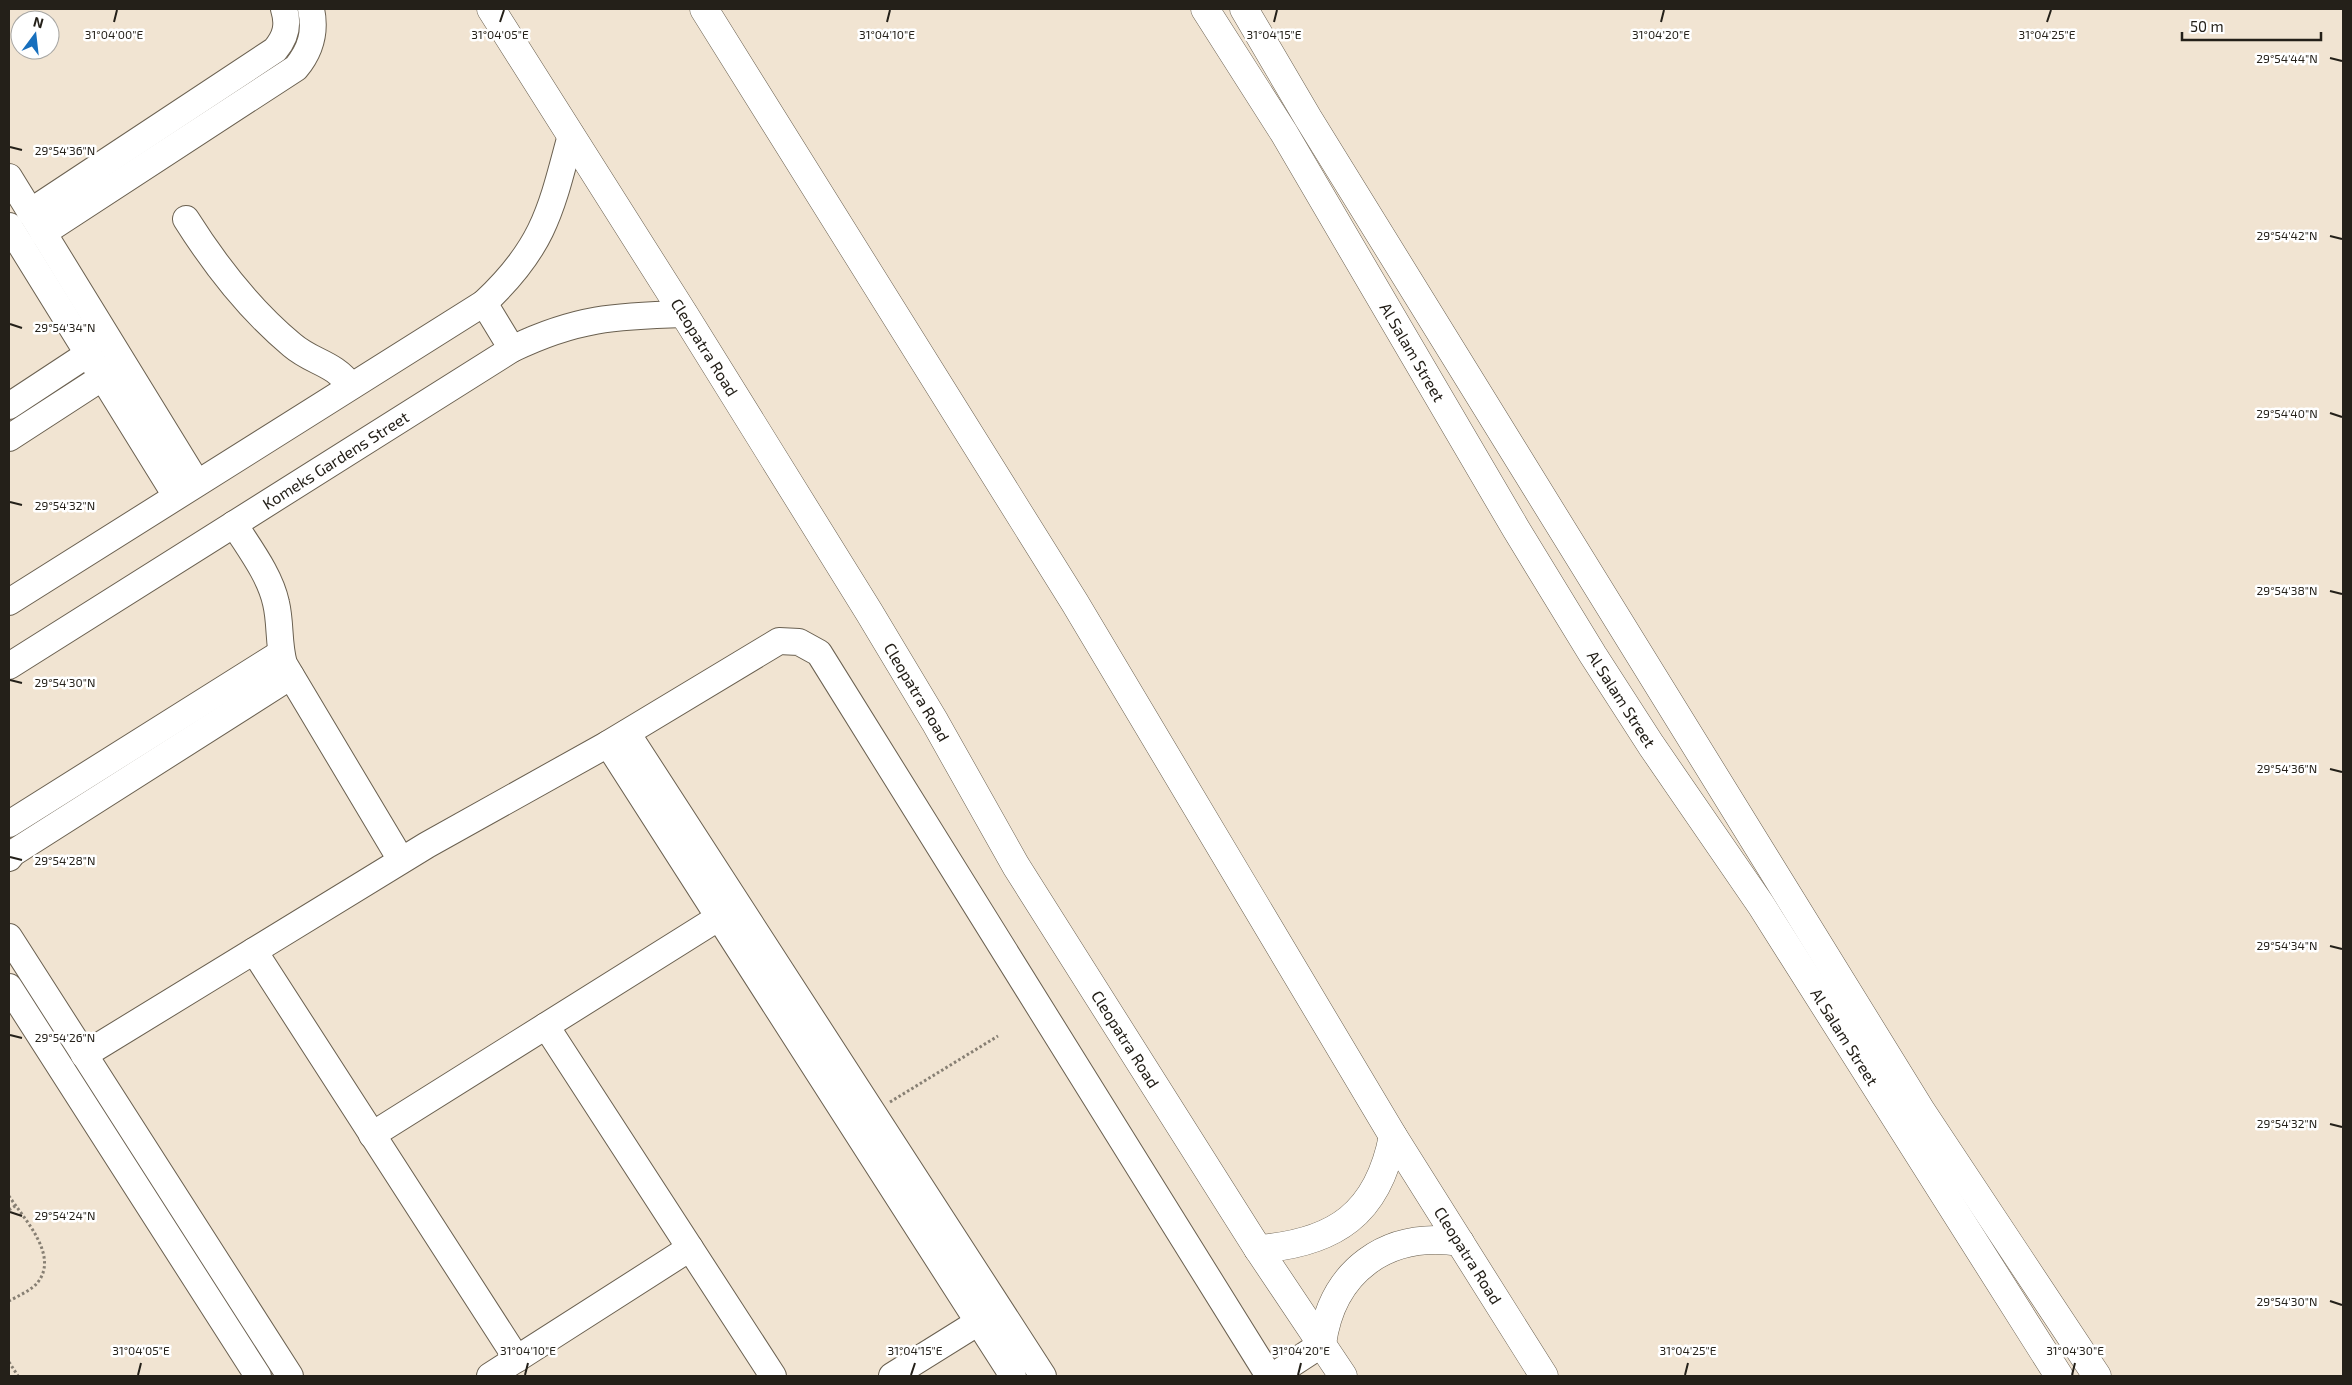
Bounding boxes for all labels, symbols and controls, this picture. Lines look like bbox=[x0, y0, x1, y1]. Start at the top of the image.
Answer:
north arrow bbox=[10, 10, 60, 60]
scale bar bbox=[2182, 10, 2321, 42]
text: N bbox=[31, 12, 46, 31]
text: 50 m bbox=[2190, 17, 2224, 35]
text: 31°04'00"E bbox=[85, 27, 143, 41]
text: 31°04'05"E bbox=[471, 27, 529, 41]
text: 31°04'10"E bbox=[859, 27, 915, 41]
text: 31°04'15"E bbox=[1246, 27, 1302, 41]
text: 31°04'20"E bbox=[1632, 27, 1690, 41]
text: 31°04'25"E bbox=[2018, 27, 2076, 41]
text: 29°54'44"N bbox=[2256, 51, 2318, 65]
text: 29°54'36"N bbox=[35, 143, 95, 157]
text: 29°54'42"N bbox=[2257, 228, 2317, 242]
street label: Cleopatra Road bbox=[667, 295, 742, 399]
street label: Al Salam Street bbox=[1376, 299, 1449, 405]
text: 29°54'34"N bbox=[35, 320, 95, 334]
text: 29°54'40"N bbox=[2256, 406, 2318, 420]
street label: Komeks Gardens Street bbox=[259, 407, 412, 513]
text: 29°54'32"N bbox=[35, 498, 95, 512]
text: 29°54'38"N bbox=[2257, 583, 2317, 597]
street label: Cleopatra Road bbox=[881, 639, 954, 744]
street label: Al Salam Street bbox=[1584, 647, 1660, 751]
text: 29°54'30"N bbox=[35, 675, 95, 689]
text: 29°54'36"N bbox=[2257, 761, 2317, 775]
text: 29°54'28"N bbox=[35, 853, 95, 867]
text: 29°54'34"N bbox=[2257, 938, 2317, 952]
street label: Al Salam Street bbox=[1807, 985, 1883, 1089]
street label: Cleopatra Road bbox=[1088, 987, 1164, 1091]
text: 29°54'26"N bbox=[35, 1030, 95, 1044]
text: 29°54'32"N bbox=[2257, 1116, 2317, 1130]
street label: Cleopatra Road bbox=[1431, 1203, 1506, 1307]
text: 29°54'24"N bbox=[34, 1208, 96, 1222]
text: 29°54'30"N bbox=[2257, 1294, 2317, 1308]
text: 31°04'05"E bbox=[112, 1343, 170, 1357]
text: 31°04'10"E bbox=[500, 1343, 556, 1357]
text: 31°04'15"E bbox=[887, 1343, 943, 1357]
text: 31°04'20"E bbox=[1272, 1343, 1330, 1357]
text: 31°04'25"E bbox=[1659, 1343, 1717, 1357]
text: 31°04'30"E bbox=[2046, 1343, 2104, 1357]

